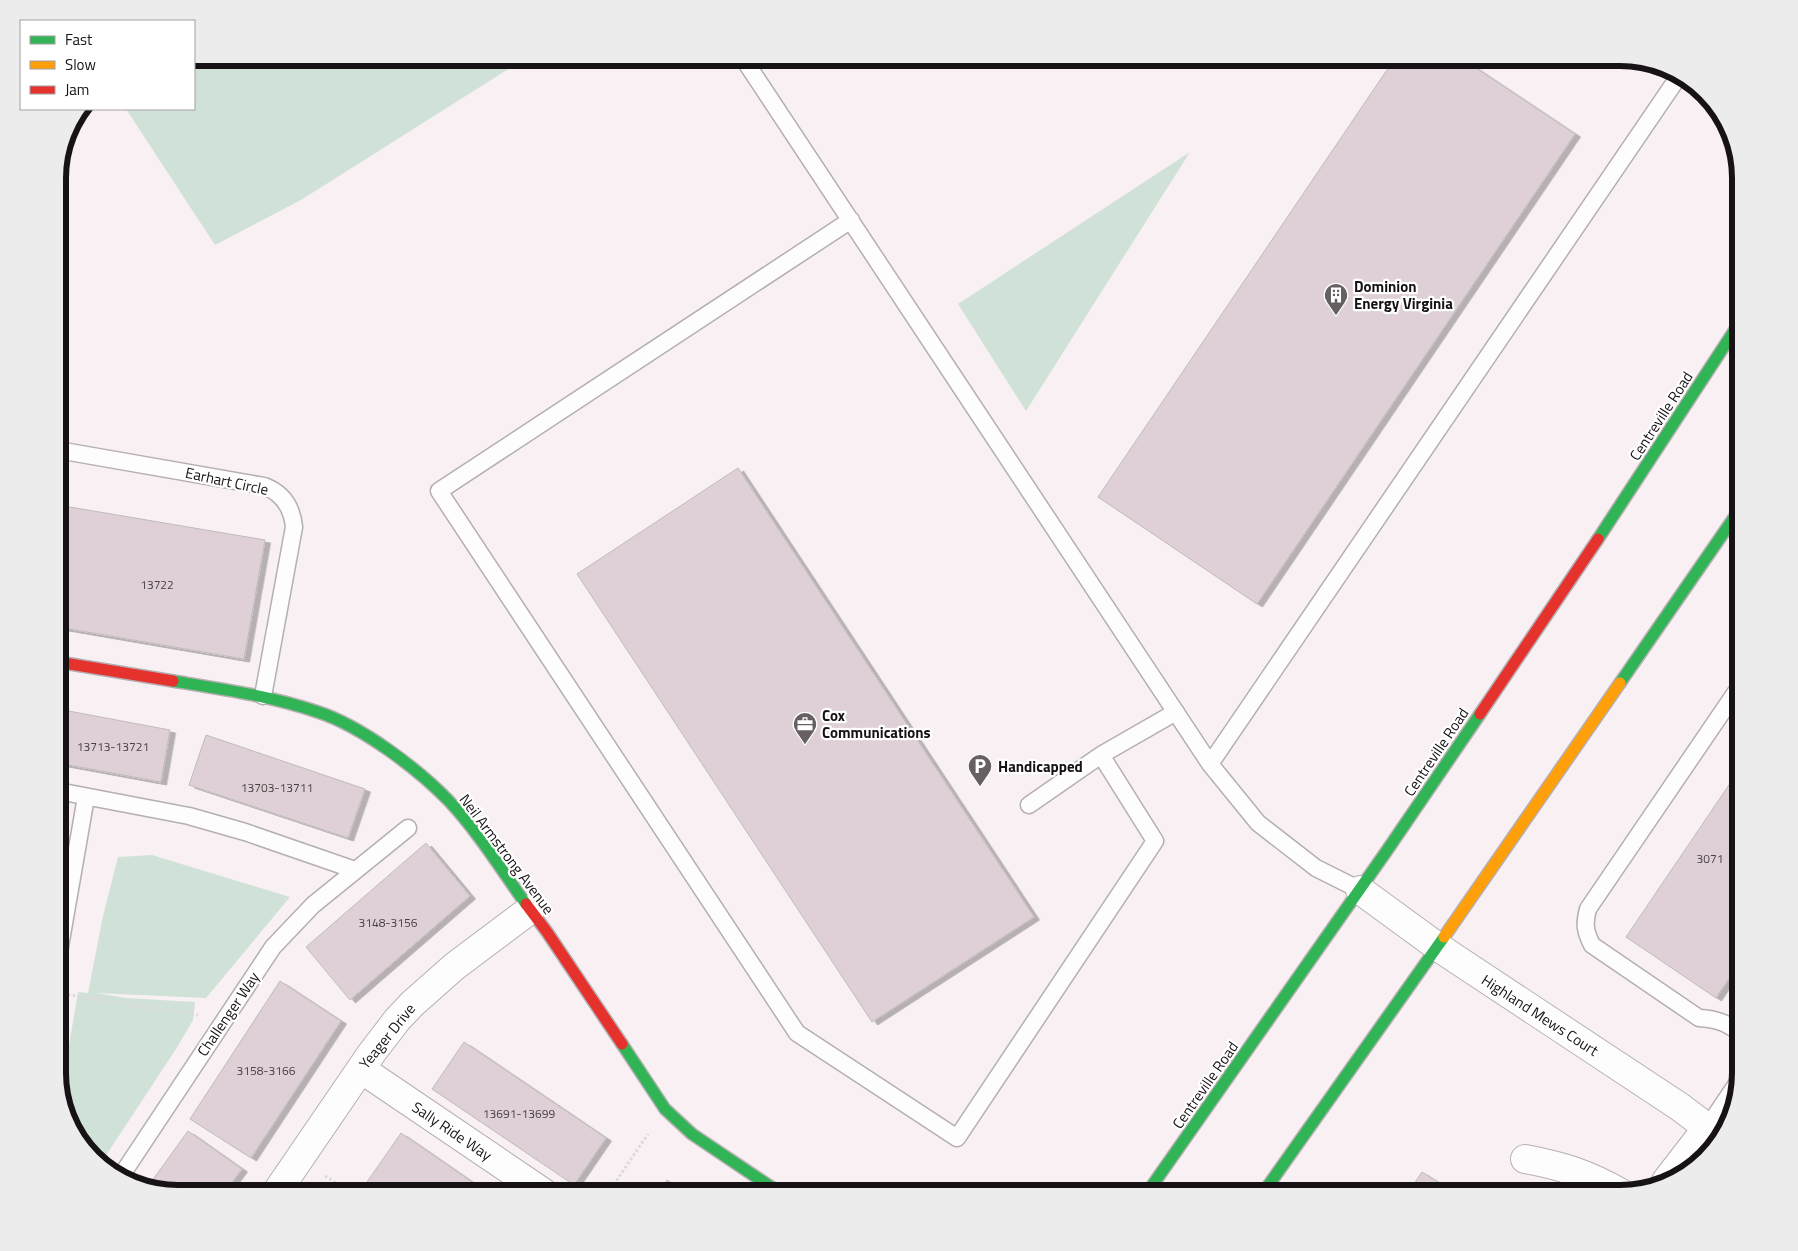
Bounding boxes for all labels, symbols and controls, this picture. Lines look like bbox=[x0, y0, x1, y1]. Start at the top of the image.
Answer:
legend bbox=[20, 20, 195, 110]
text: Fast bbox=[65, 28, 93, 51]
text: Slow bbox=[65, 53, 96, 76]
text: Jam bbox=[65, 78, 89, 101]
place label: Dominion Energy Virginia bbox=[1354, 275, 1453, 315]
building icon: Dominion Energy Virginia bbox=[1323, 282, 1349, 316]
street label: Centreville Road bbox=[1624, 367, 1698, 465]
street label: Earhart Circle bbox=[183, 461, 271, 501]
house number: 13722 bbox=[140, 575, 174, 594]
street label: Centreville Road bbox=[1398, 703, 1474, 801]
place label: Cox Communications bbox=[822, 704, 931, 744]
office icon: Cox Communications bbox=[792, 711, 818, 745]
house number: 13713-13721 bbox=[77, 737, 149, 756]
parking icon: Handicapped bbox=[967, 753, 993, 787]
place label: Handicapped bbox=[998, 755, 1083, 778]
house number: 13703-13711 bbox=[241, 778, 313, 797]
street label: Neil Armstrong Avenue bbox=[454, 789, 560, 919]
house number: 3071 bbox=[1697, 849, 1723, 868]
house number: 3148-3156 bbox=[358, 913, 418, 932]
street label: Challenger Way bbox=[191, 967, 265, 1061]
street label: Highland Mews Court bbox=[1477, 968, 1604, 1062]
street label: Yeager Drive bbox=[353, 998, 421, 1074]
street label: Centreville Road bbox=[1166, 1037, 1244, 1133]
house number: 3158-3166 bbox=[236, 1061, 296, 1080]
street label: Sally Ride Way bbox=[407, 1096, 497, 1166]
house number: 13691-13699 bbox=[483, 1104, 556, 1123]

